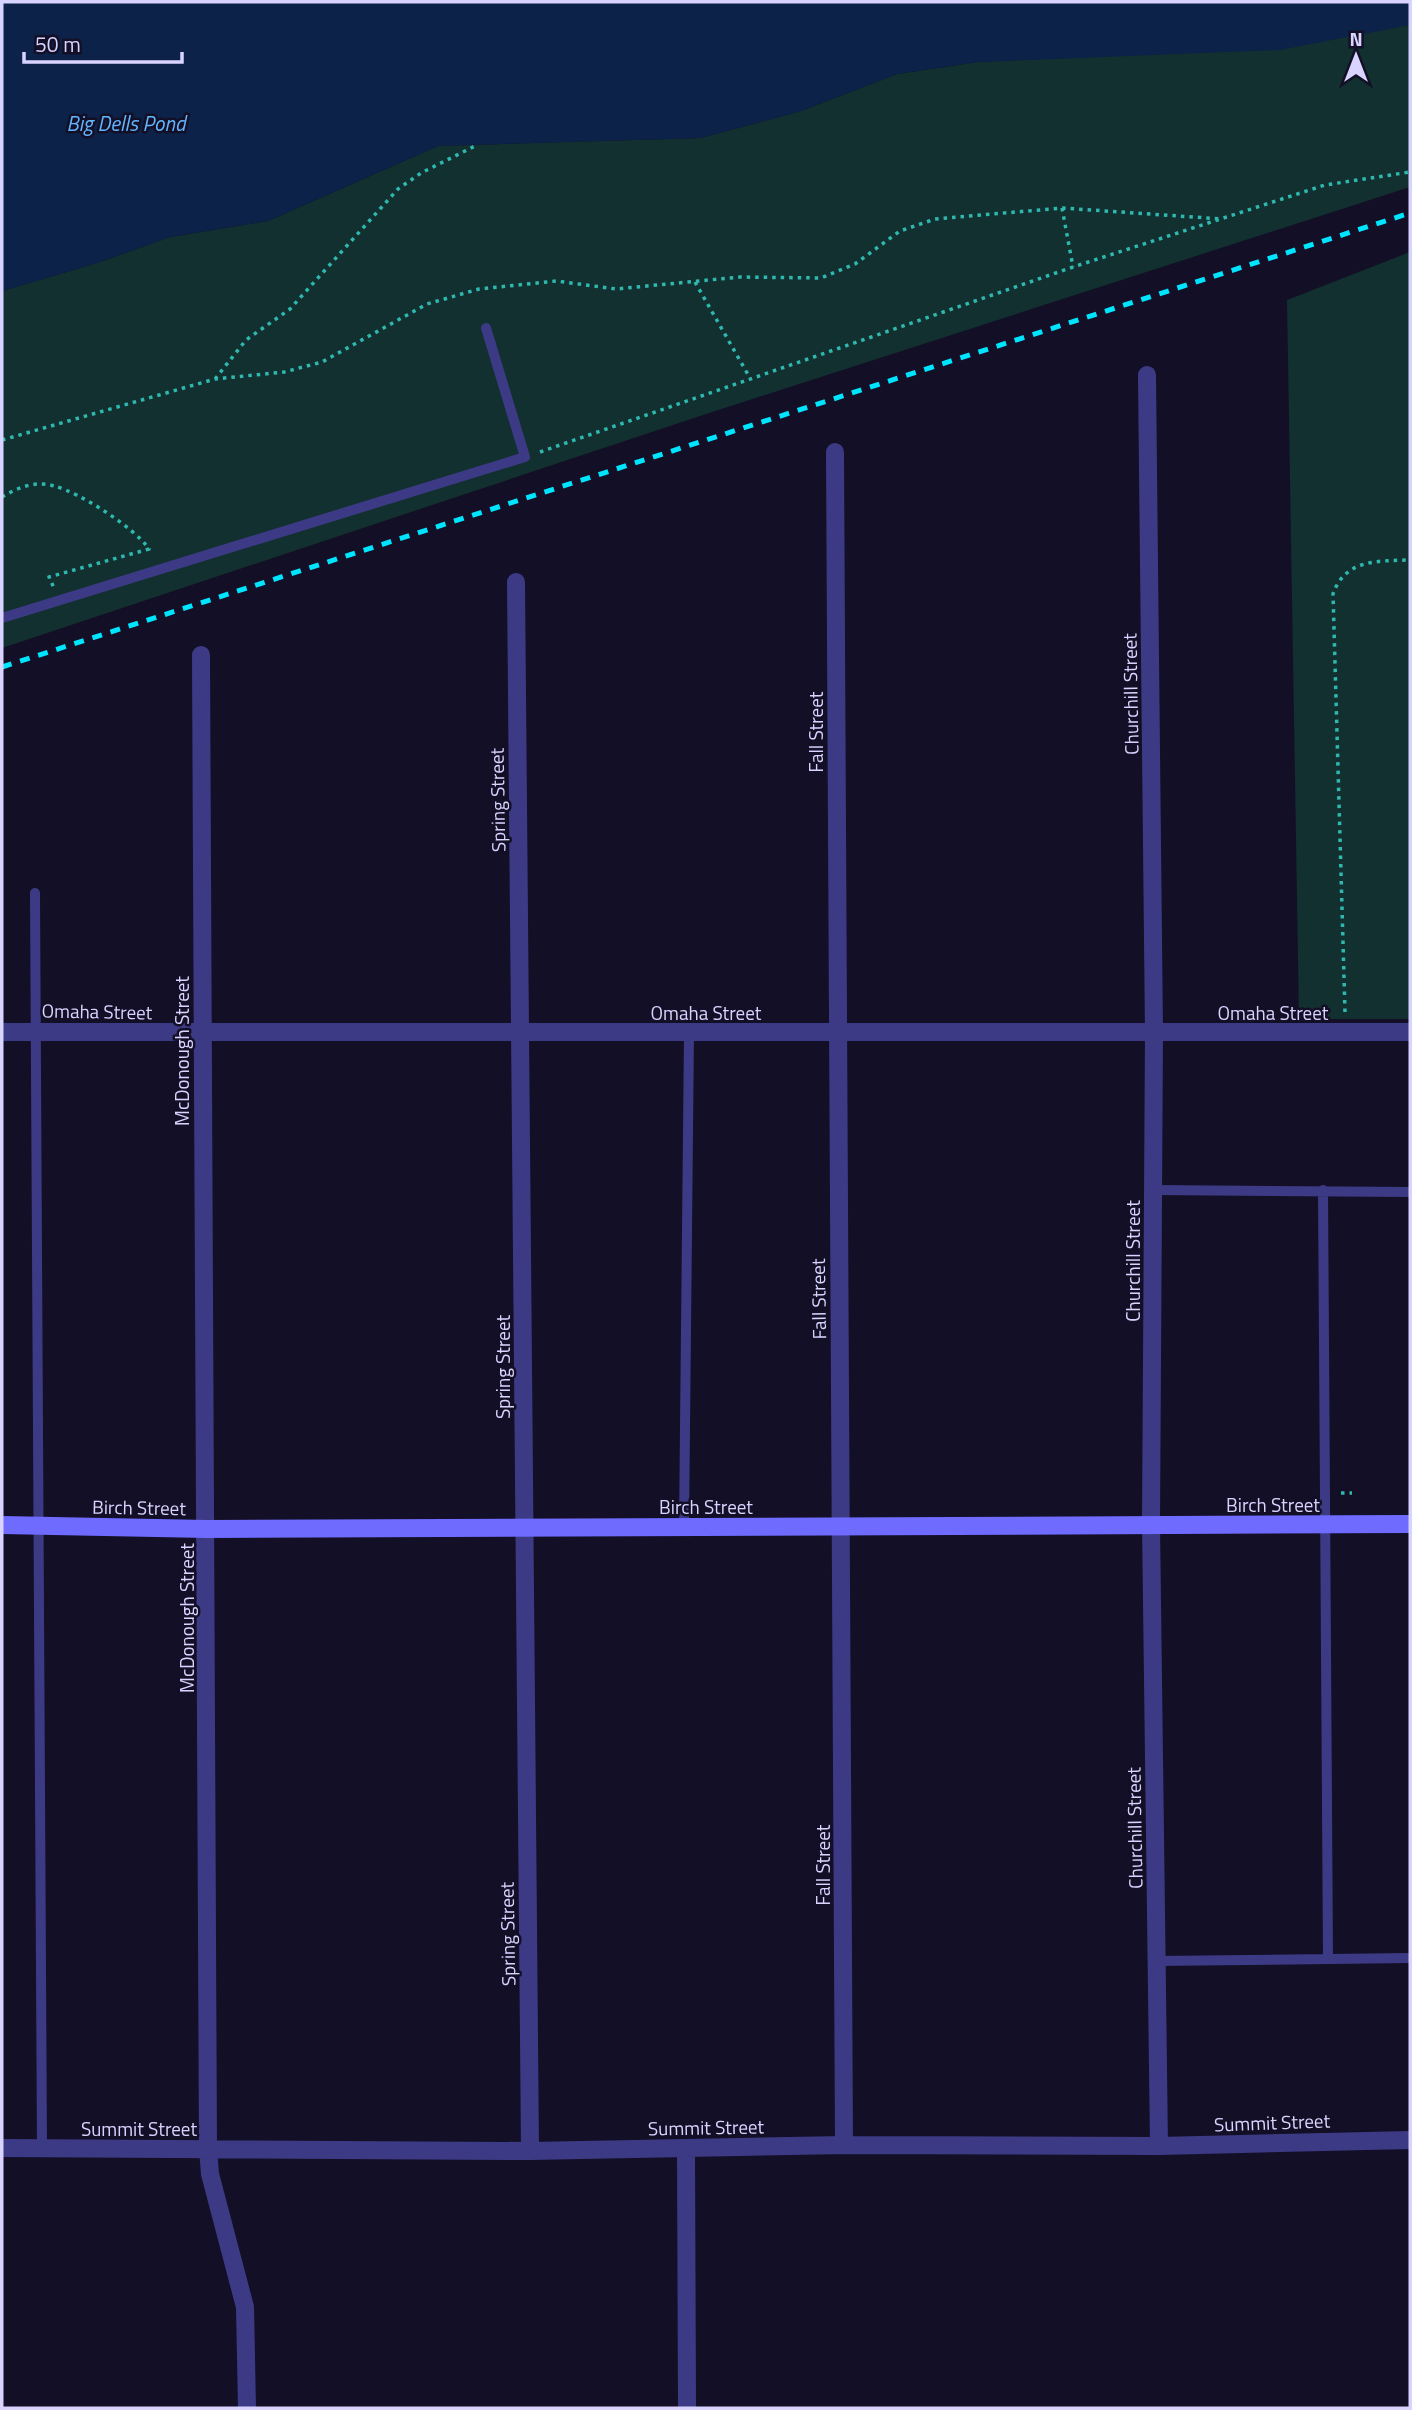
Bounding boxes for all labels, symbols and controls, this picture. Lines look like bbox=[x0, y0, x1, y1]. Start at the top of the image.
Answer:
scale bar bbox=[24, 21, 182, 65]
north arrow bbox=[1321, 21, 1391, 91]
text: N bbox=[1349, 24, 1363, 53]
text: 50 m bbox=[35, 28, 81, 60]
water label: Big Dells Pond bbox=[67, 107, 188, 139]
street label: Churchill Street bbox=[1114, 633, 1146, 755]
street label: Fall Street bbox=[801, 691, 830, 772]
street label: Spring Street bbox=[482, 747, 512, 852]
street label: McDonough Street bbox=[167, 976, 196, 1126]
street label: Omaha Street bbox=[41, 996, 153, 1026]
street label: Omaha Street bbox=[651, 998, 762, 1027]
street label: Omaha Street bbox=[1218, 998, 1329, 1027]
street label: Churchill Street bbox=[1118, 1200, 1147, 1322]
street label: Fall Street bbox=[803, 1258, 833, 1340]
street label: Spring Street bbox=[488, 1315, 517, 1419]
street label: Birch Street bbox=[1226, 1490, 1320, 1519]
street label: Birch Street bbox=[92, 1492, 187, 1522]
street label: Birch Street bbox=[659, 1492, 753, 1521]
street label: McDonough Street bbox=[172, 1543, 201, 1693]
street label: Churchill Street bbox=[1118, 1767, 1150, 1889]
street label: Fall Street bbox=[808, 1824, 837, 1905]
street label: Spring Street bbox=[492, 1881, 522, 1986]
street label: Summit Street bbox=[1213, 2105, 1331, 2139]
street label: Summit Street bbox=[648, 2111, 765, 2143]
street label: Summit Street bbox=[81, 2114, 197, 2143]

